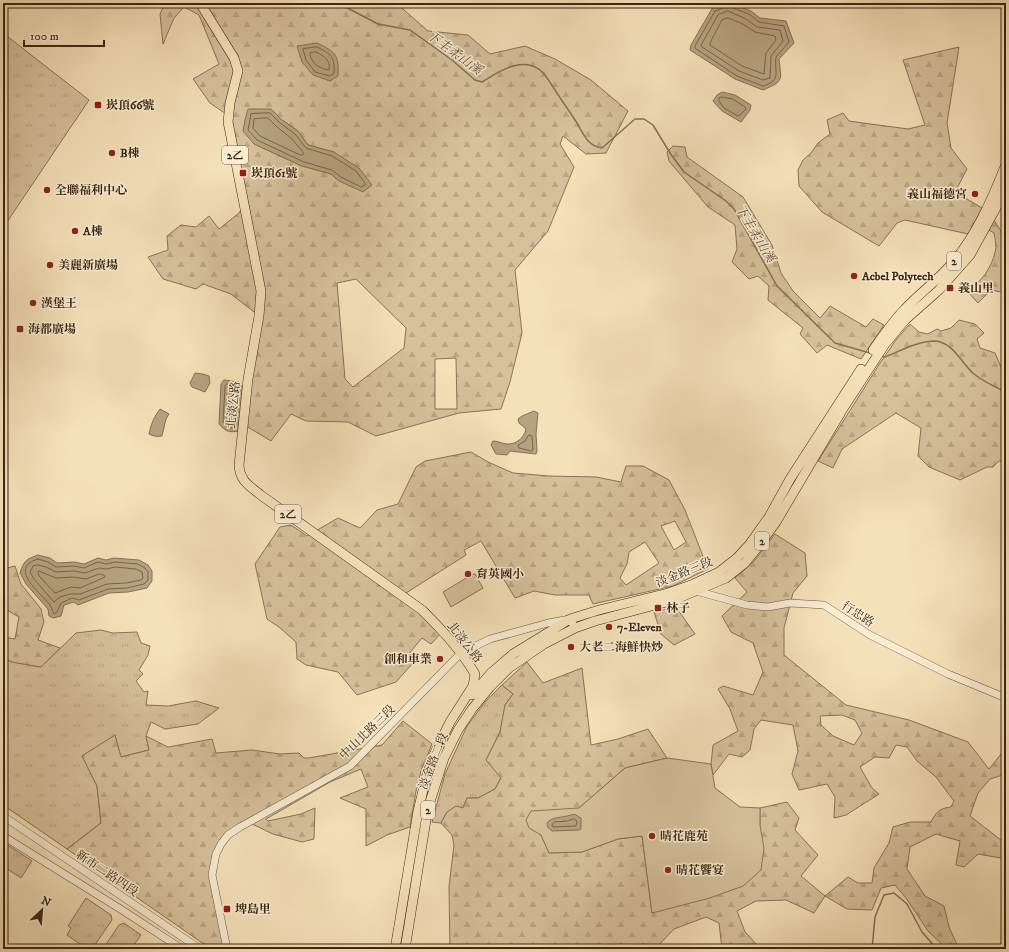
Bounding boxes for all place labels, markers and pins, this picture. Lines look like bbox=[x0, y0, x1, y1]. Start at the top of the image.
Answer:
place label: 崁頂66號 bbox=[106, 98, 155, 113]
marker: 崁頂66號 bbox=[93, 100, 103, 110]
place label: B棟 bbox=[120, 146, 140, 161]
marker: B棟 bbox=[107, 148, 117, 158]
place label: 崁頂61號 bbox=[251, 166, 298, 181]
marker: 崁頂61號 bbox=[238, 168, 248, 178]
place label: 全聯福利中心 bbox=[55, 183, 127, 198]
marker: 全聯福利中心 bbox=[42, 185, 52, 195]
place label: 義山福德宮 bbox=[907, 187, 967, 202]
marker: 義山福德宮 bbox=[970, 189, 980, 199]
place label: A棟 bbox=[82, 224, 103, 239]
marker: A棟 bbox=[70, 226, 80, 236]
place label: 美麗新廣場 bbox=[58, 258, 118, 273]
marker: 美麗新廣場 bbox=[45, 260, 55, 270]
place label: Acbel Polytech bbox=[861, 269, 934, 284]
marker: Acbel Polytech bbox=[849, 271, 859, 281]
place label: 義山里 bbox=[958, 281, 994, 296]
marker: 義山里 bbox=[945, 283, 955, 293]
place label: 漢堡王 bbox=[41, 296, 77, 311]
marker: 漢堡王 bbox=[28, 298, 38, 308]
place label: 海都廣場 bbox=[28, 322, 76, 337]
marker: 海都廣場 bbox=[15, 324, 25, 334]
place label: 育英國小 bbox=[476, 567, 524, 582]
marker: 育英國小 bbox=[463, 569, 473, 579]
place label: 林子 bbox=[666, 601, 690, 616]
marker: 林子 bbox=[653, 603, 663, 613]
place label: 7-Eleven bbox=[617, 620, 662, 635]
marker: 7-Eleven bbox=[604, 622, 614, 632]
place label: 大老二海鮮快炒 bbox=[579, 640, 663, 655]
marker: 大老二海鮮快炒 bbox=[566, 642, 576, 652]
place label: 創和車業 bbox=[384, 652, 432, 667]
marker: 創和車業 bbox=[435, 654, 445, 664]
place label: 晴花鹿苑 bbox=[660, 829, 708, 844]
marker: 晴花鹿苑 bbox=[647, 831, 657, 841]
place label: 晴花饗宴 bbox=[676, 863, 724, 878]
marker: 晴花饗宴 bbox=[663, 865, 673, 875]
place label: 埤島里 bbox=[235, 902, 271, 917]
marker: 埤島里 bbox=[222, 904, 232, 914]

